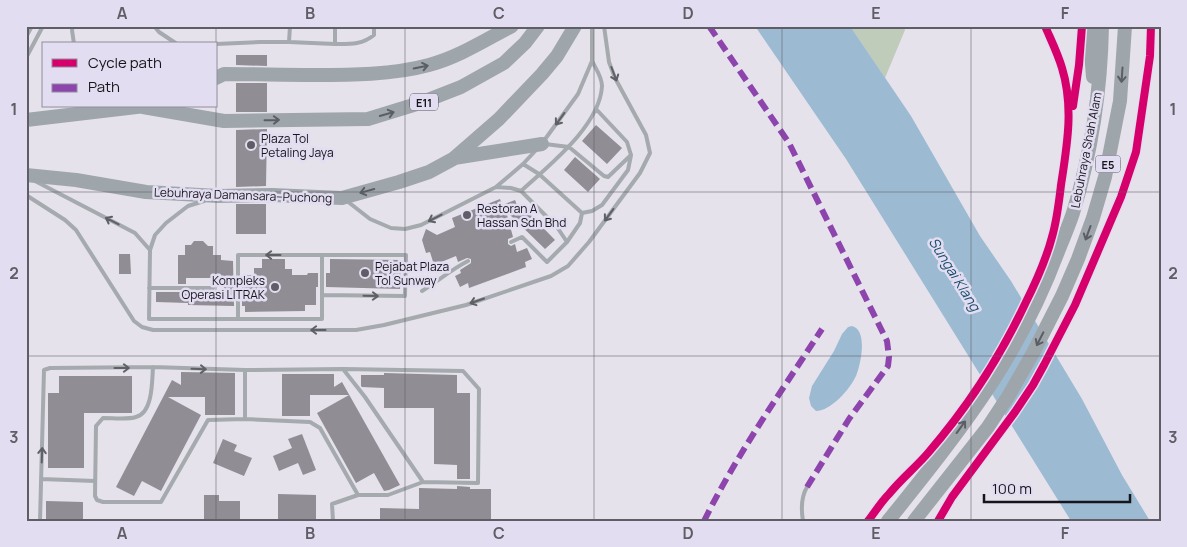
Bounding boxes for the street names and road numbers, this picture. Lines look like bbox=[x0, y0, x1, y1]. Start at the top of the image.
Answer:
street label: Lebuhraya Shah Alam bbox=[1066, 90, 1106, 210]
road number: E11 bbox=[410, 94, 438, 110]
road number: E5 bbox=[1096, 156, 1120, 172]
street label: Lebuhraya Damansara–Puchong bbox=[154, 183, 332, 207]

